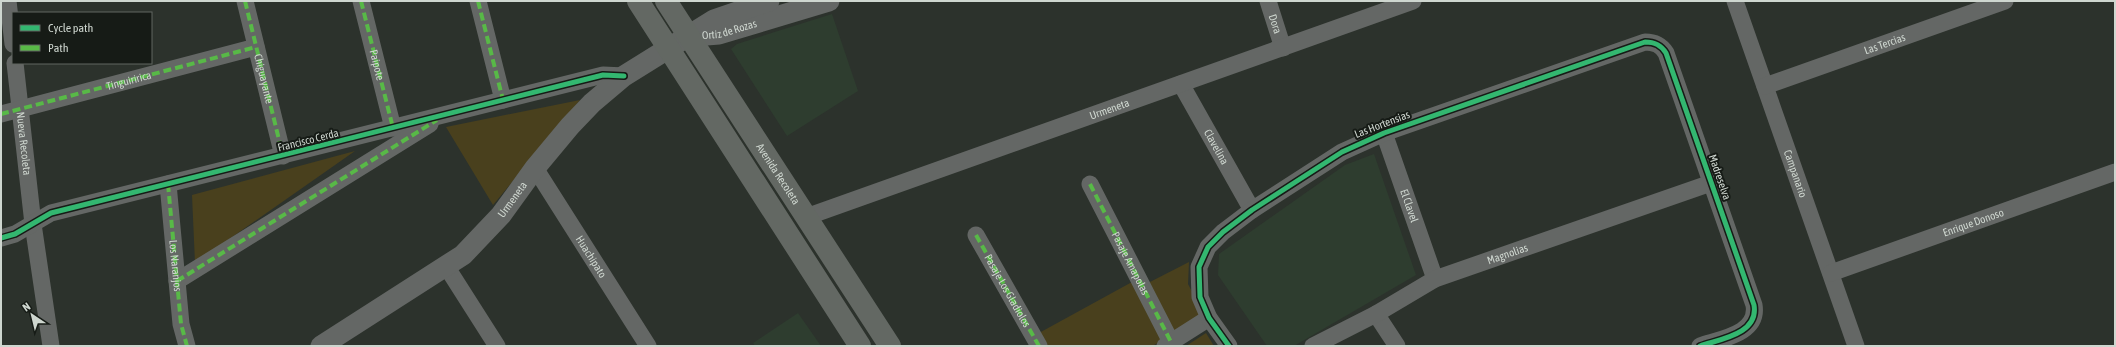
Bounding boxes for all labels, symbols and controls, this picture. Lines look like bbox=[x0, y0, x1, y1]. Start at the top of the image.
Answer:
legend bbox=[12, 12, 152, 64]
street label: Dora bbox=[1267, 13, 1284, 35]
street label: Ortiz de Rozas bbox=[701, 17, 758, 41]
text: Cycle path bbox=[48, 21, 93, 35]
street label: Las Tercias bbox=[1863, 31, 1907, 56]
text: Path bbox=[48, 41, 69, 55]
street label: Paipote bbox=[367, 48, 387, 82]
street label: Chiguayante bbox=[252, 53, 276, 105]
street label: Tinguiririca bbox=[105, 69, 152, 92]
street label: Urmeneta bbox=[1088, 96, 1131, 122]
street label: Las Hortensias bbox=[1353, 108, 1411, 140]
street label: Nueva Recoleta bbox=[15, 111, 33, 176]
street label: Francisco Cerda bbox=[276, 127, 340, 153]
street label: Clavelina bbox=[1202, 127, 1231, 166]
street label: Avenida Recoleta bbox=[754, 141, 802, 207]
street label: Campanario bbox=[1782, 148, 1809, 199]
street label: Madreselva bbox=[1707, 153, 1733, 201]
street label: Urmeneta bbox=[495, 179, 529, 220]
street label: El Clavel bbox=[1398, 187, 1421, 224]
street label: Enrique Donoso bbox=[1941, 206, 2005, 239]
street label: Pasaje Amapolas bbox=[1109, 230, 1152, 297]
street label: Huachipato bbox=[574, 233, 609, 280]
street label: Los Naranjos bbox=[167, 239, 184, 292]
street label: Magnolias bbox=[1486, 241, 1529, 266]
street label: Pasaje Los Gladiolos bbox=[982, 252, 1033, 329]
north arrow bbox=[12, 295, 52, 335]
text: N bbox=[20, 300, 32, 314]

